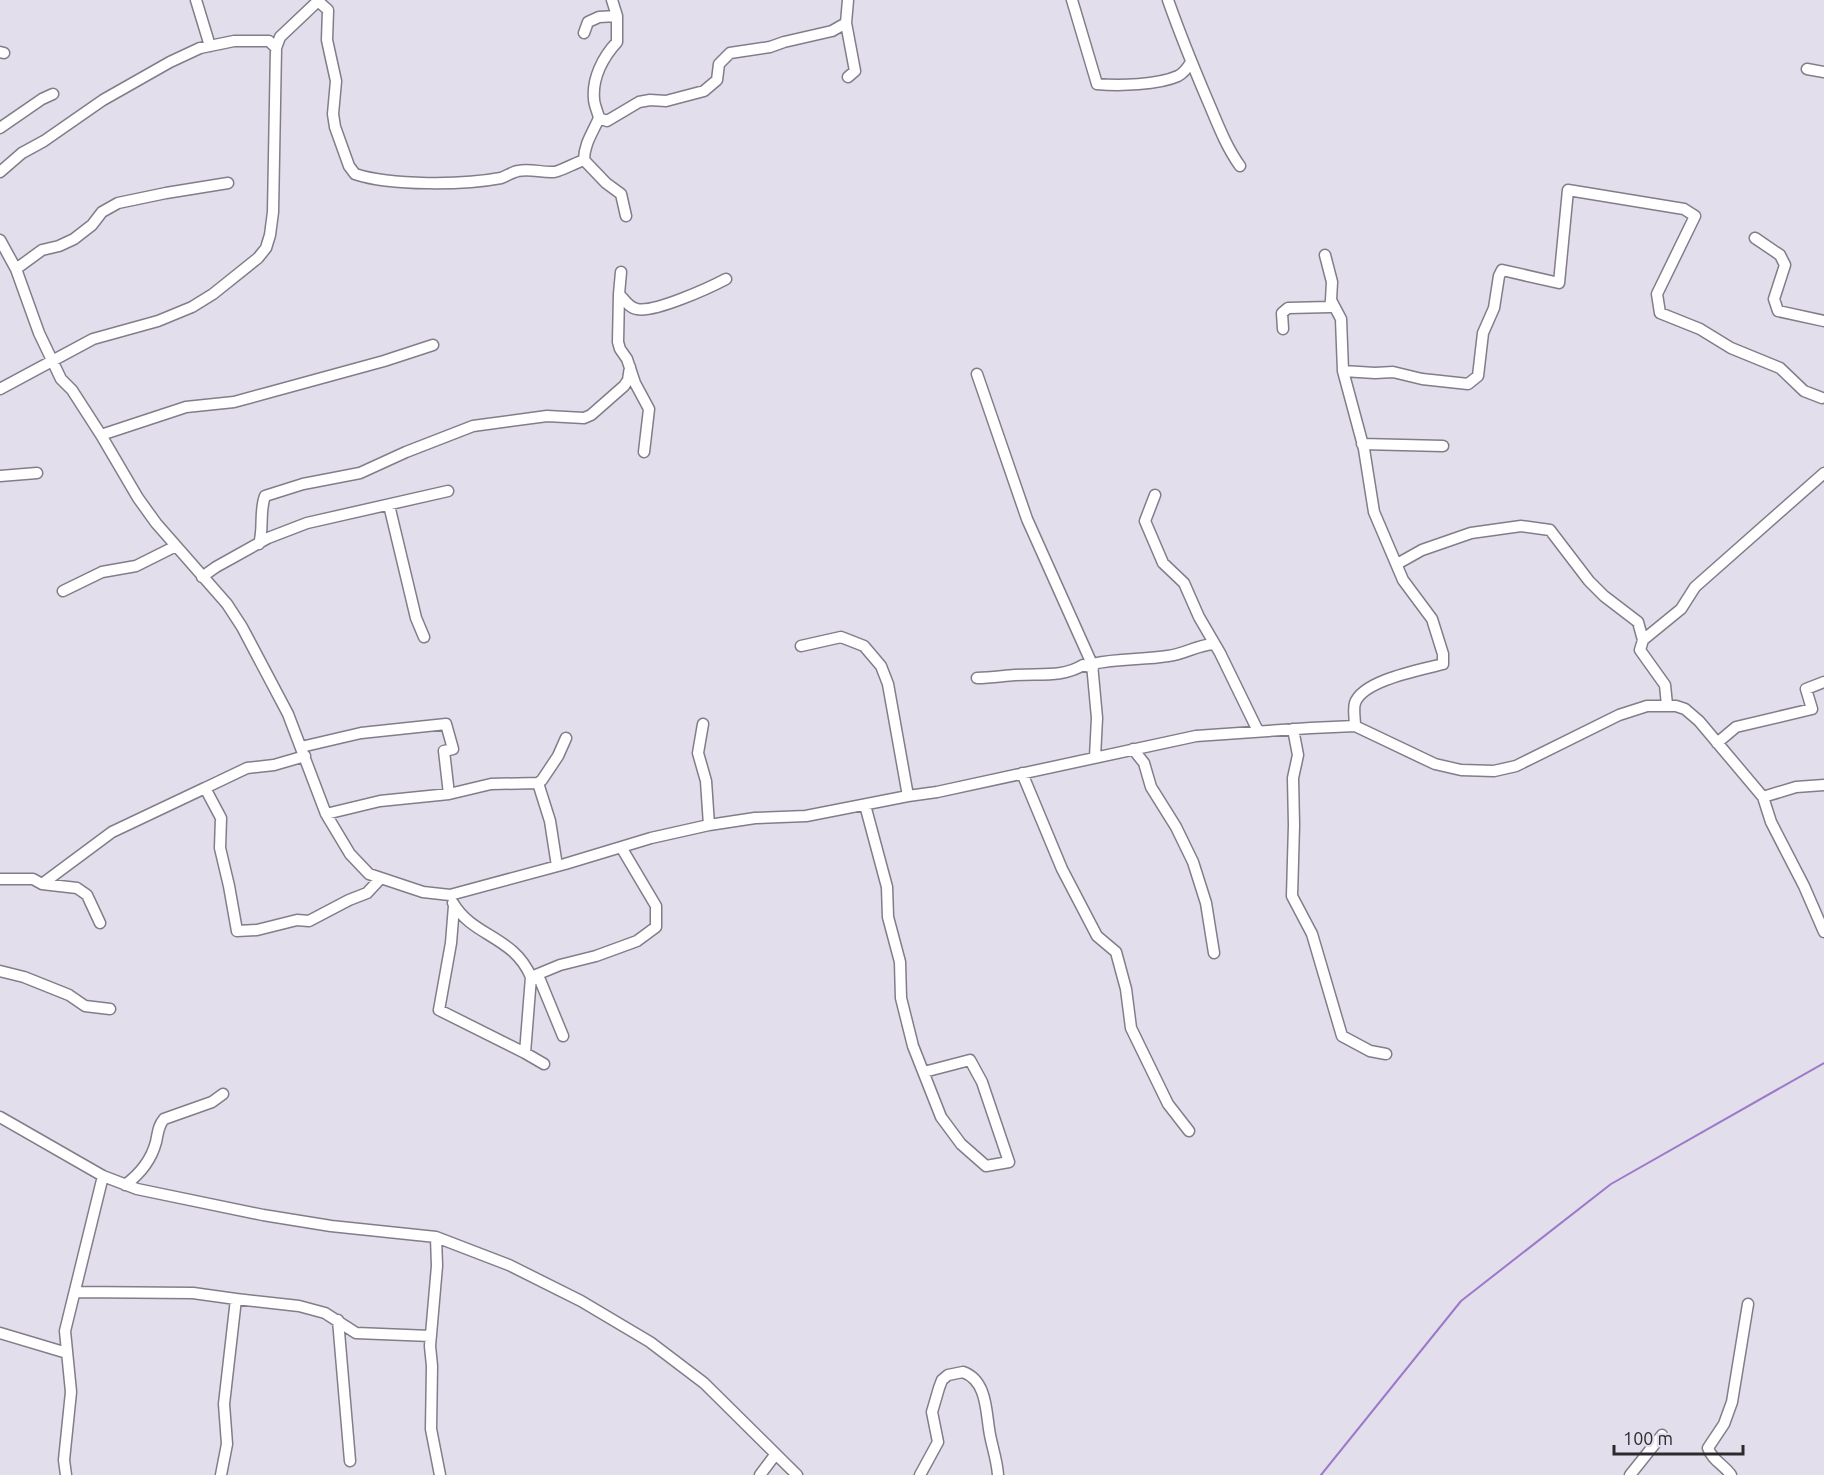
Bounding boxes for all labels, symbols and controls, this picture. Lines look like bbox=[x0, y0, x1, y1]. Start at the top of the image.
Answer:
scale bar bbox=[1614, 1418, 1743, 1456]
text: 100 m bbox=[1623, 1428, 1673, 1448]

